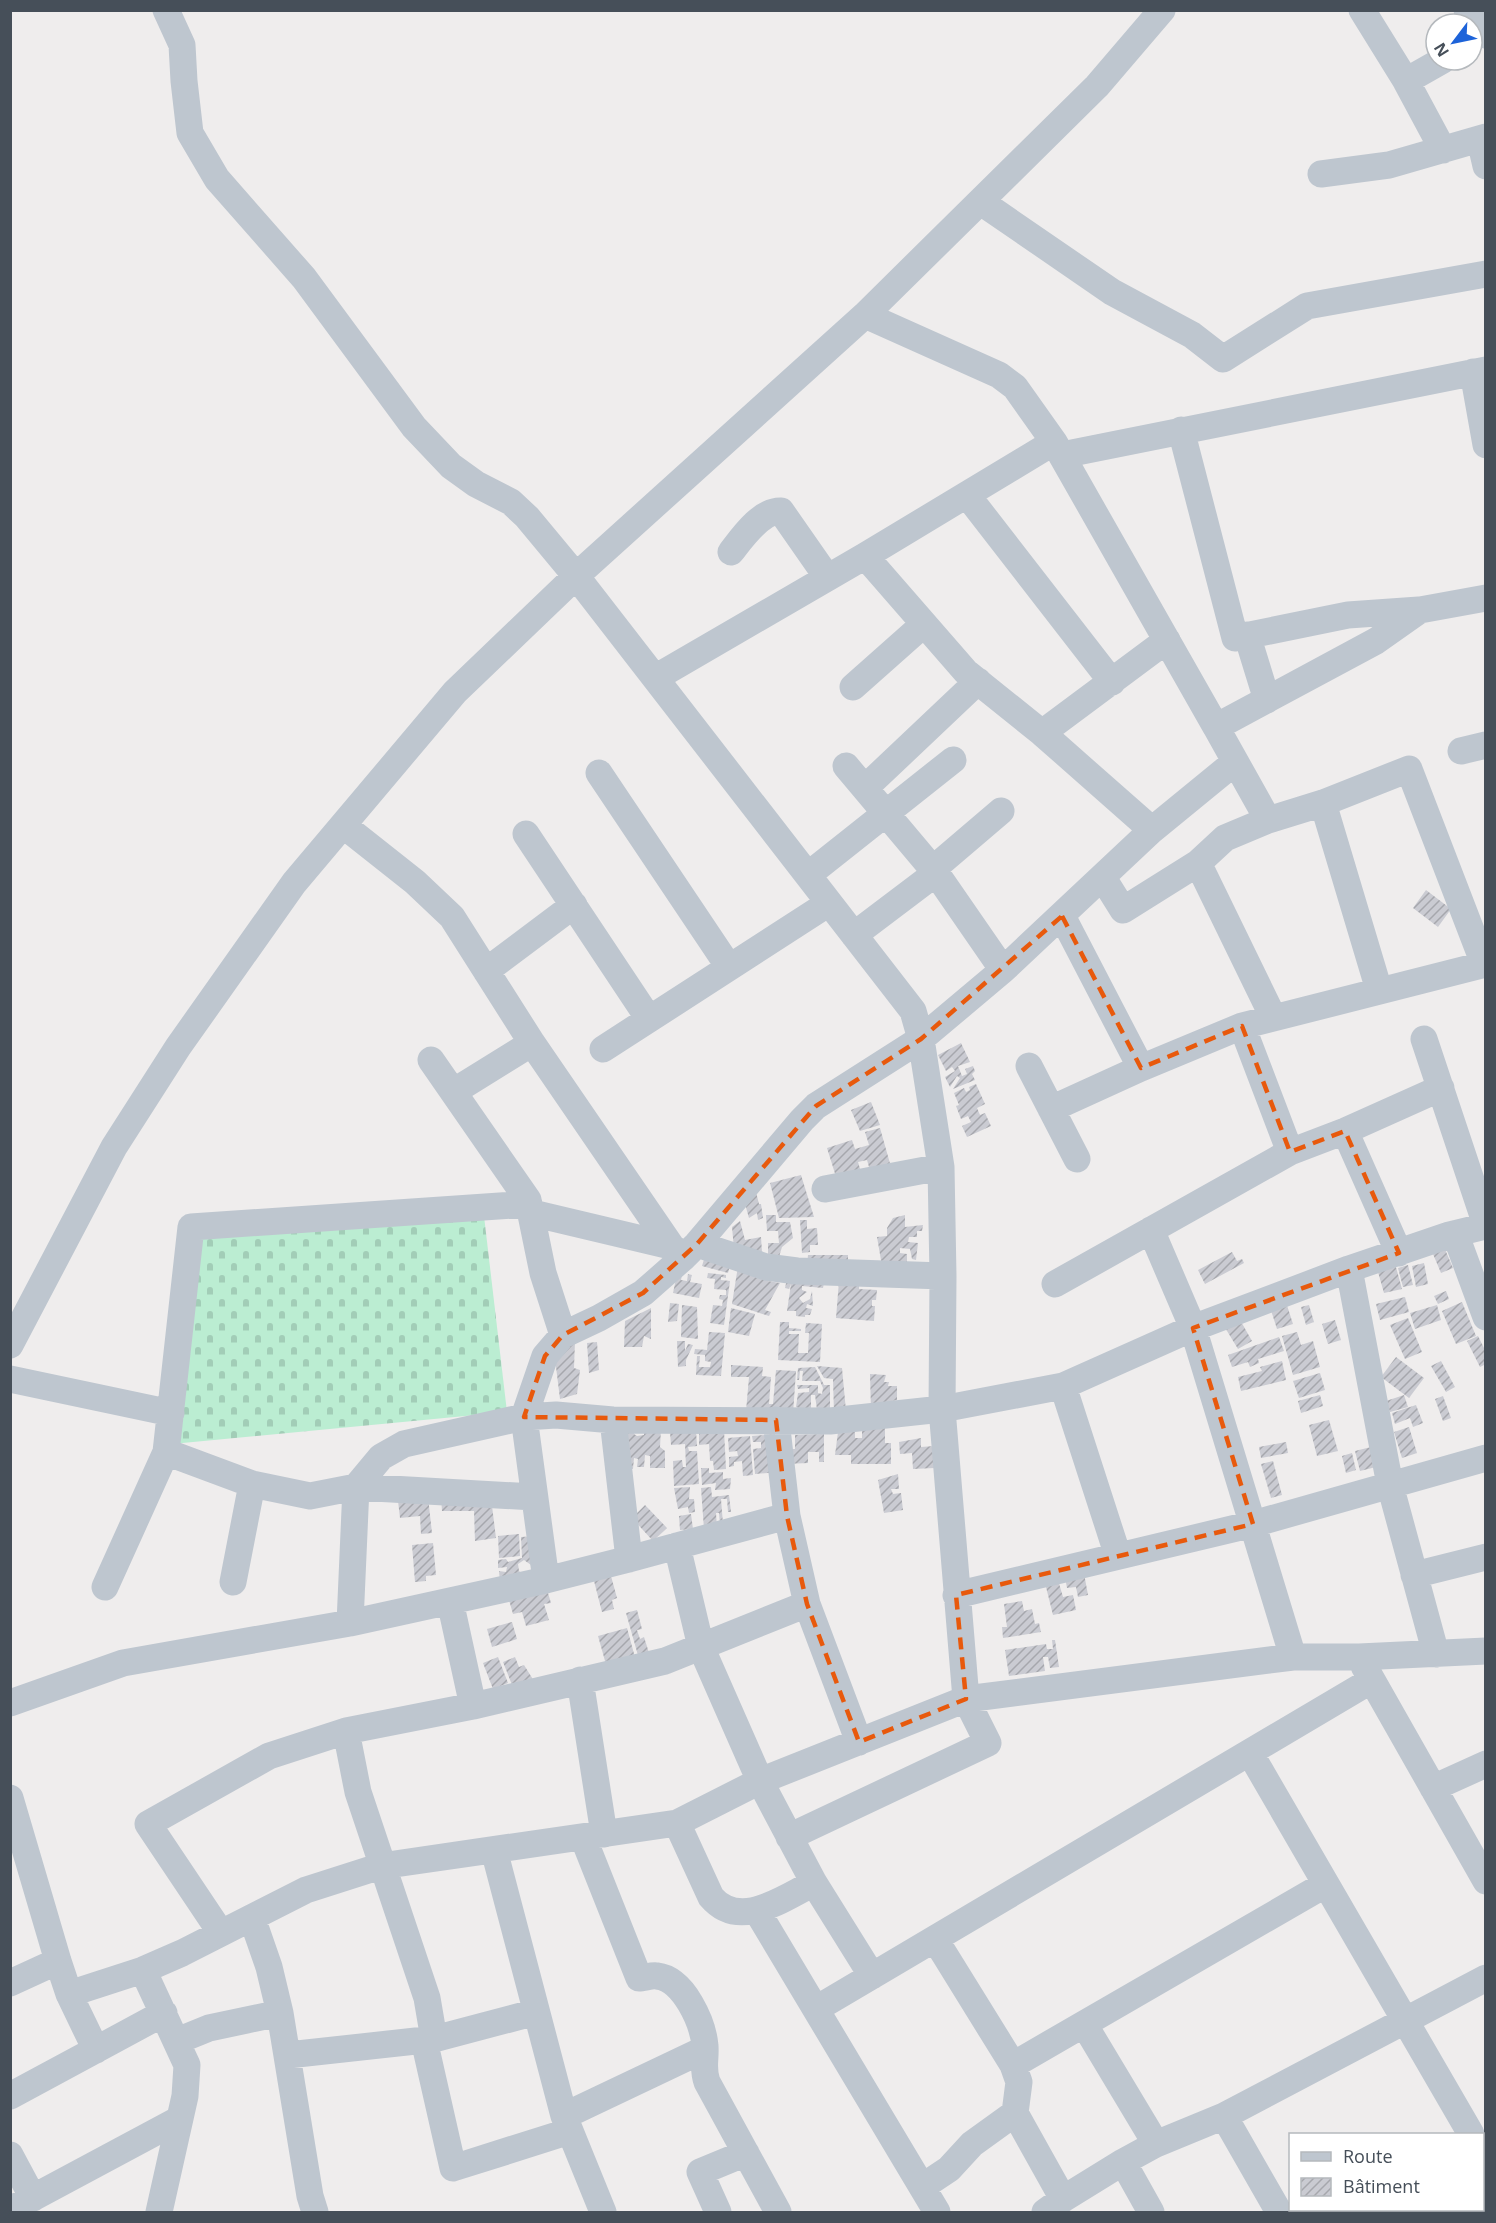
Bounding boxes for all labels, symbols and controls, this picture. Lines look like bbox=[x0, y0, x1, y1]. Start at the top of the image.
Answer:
north arrow bbox=[1424, 12, 1484, 72]
text: N bbox=[1429, 39, 1454, 61]
legend bbox=[1289, 2133, 1484, 2211]
text: Route bbox=[1343, 2144, 1393, 2168]
text: Bâtiment bbox=[1343, 2174, 1420, 2198]

